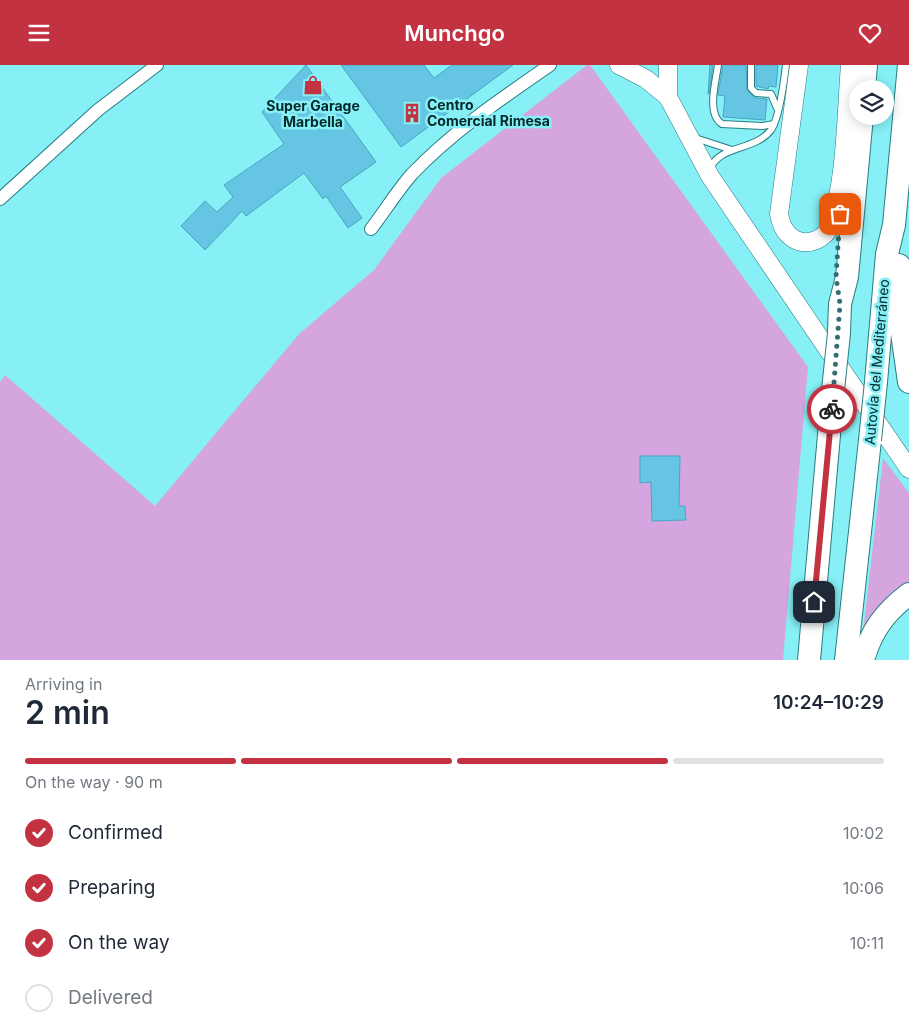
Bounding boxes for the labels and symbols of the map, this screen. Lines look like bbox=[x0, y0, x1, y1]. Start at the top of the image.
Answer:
shop icon: Super Garage Marbella bbox=[302, 74, 324, 96]
place label: Centro Comercial Rimesa bbox=[427, 96, 550, 129]
place label: Super Garage Marbella bbox=[266, 97, 360, 130]
building icon: Centro Comercial Rimesa bbox=[401, 102, 423, 124]
pin bbox=[819, 193, 861, 235]
street label: Autovía del Mediterráneo bbox=[861, 278, 892, 446]
courier bbox=[807, 384, 857, 434]
pin bbox=[793, 581, 835, 623]

